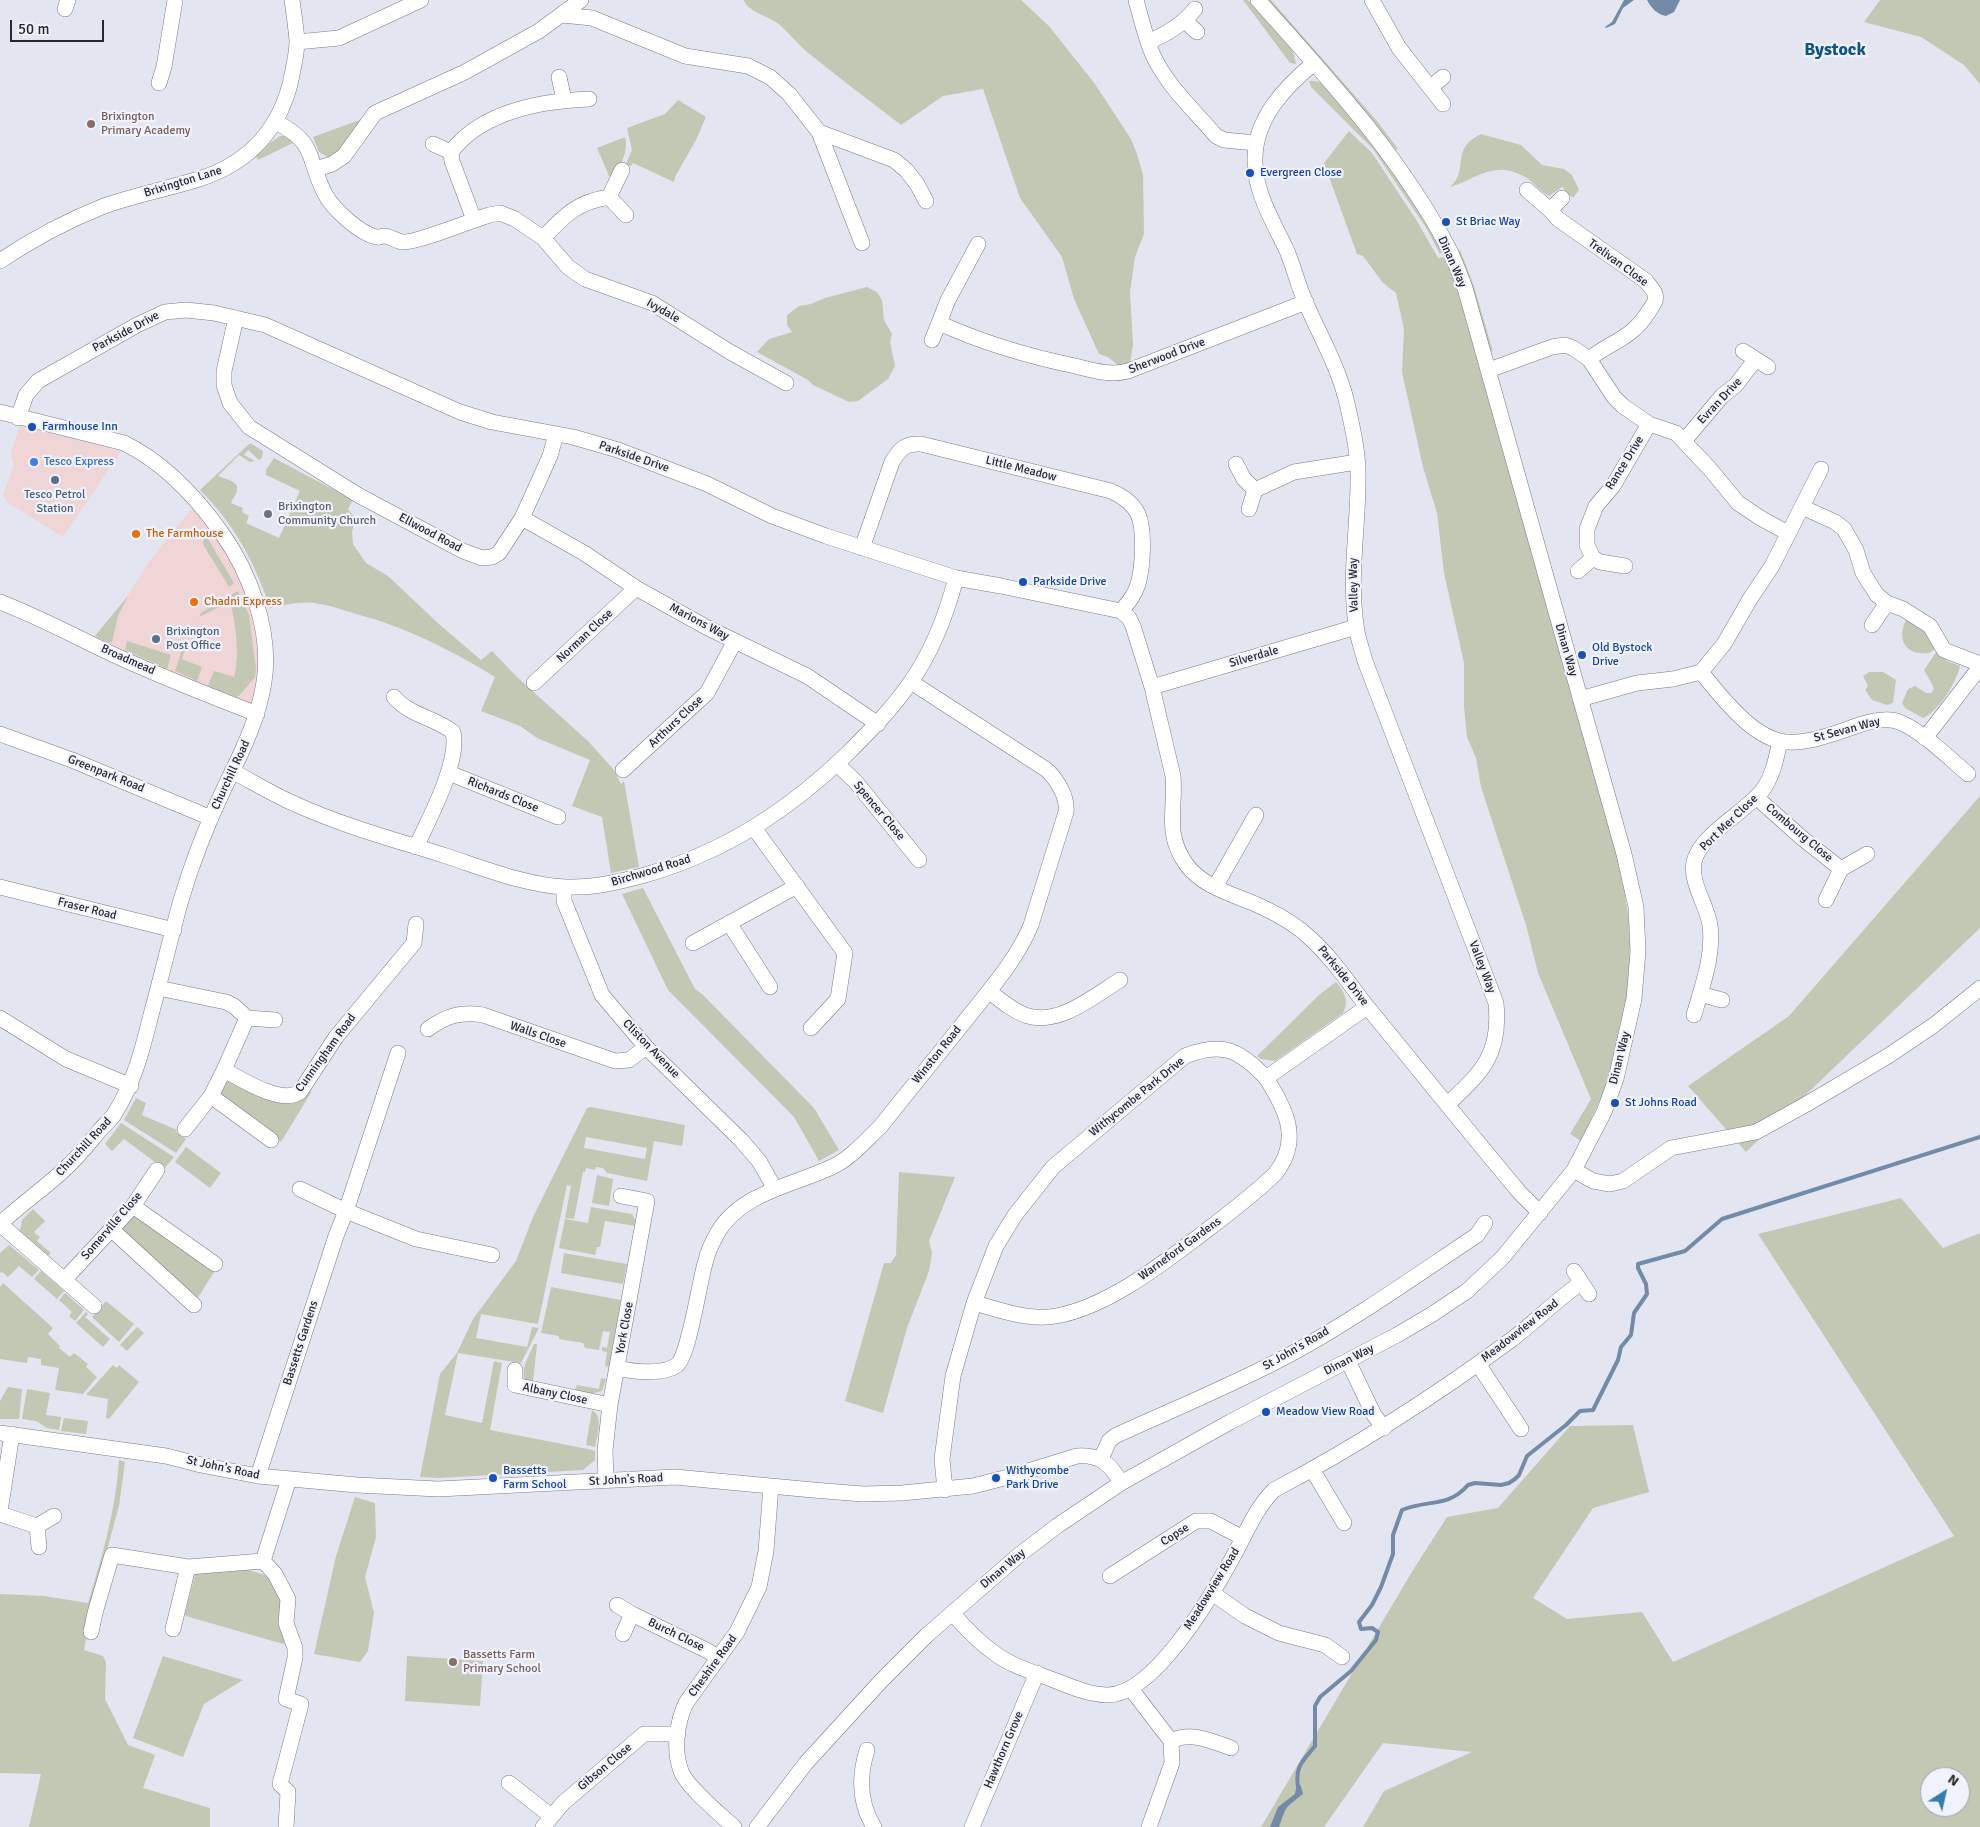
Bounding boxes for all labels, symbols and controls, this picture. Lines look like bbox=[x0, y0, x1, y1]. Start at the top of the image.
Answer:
scale bar bbox=[12, 10, 106, 42]
text: 50 m bbox=[18, 20, 49, 38]
district label: Bystock bbox=[1804, 39, 1866, 61]
place label: Brixington Primary Academy bbox=[101, 110, 190, 138]
marker: Brixington Primary Academy bbox=[85, 118, 97, 130]
street label: Brixington Lane bbox=[142, 163, 224, 201]
place label: Evergreen Close bbox=[1260, 166, 1342, 180]
marker: Evergreen Close bbox=[1244, 167, 1256, 179]
place label: St Briac Way bbox=[1456, 215, 1520, 229]
marker: St Briac Way bbox=[1440, 216, 1452, 228]
street label: Dinan Way bbox=[1434, 234, 1470, 290]
street label: Trelivan Close bbox=[1585, 236, 1651, 290]
street label: Ivydale bbox=[644, 296, 682, 326]
street label: Parkside Drive bbox=[90, 308, 162, 356]
street label: Sherwood Drive bbox=[1127, 335, 1207, 377]
street label: Evran Drive bbox=[1695, 375, 1745, 427]
place label: Farmhouse Inn bbox=[42, 420, 118, 434]
marker: Farmhouse Inn bbox=[26, 421, 38, 433]
street label: Rance Drive bbox=[1603, 433, 1647, 493]
street label: Parkside Drive bbox=[597, 438, 671, 476]
street label: Little Meadow bbox=[984, 453, 1058, 485]
place label: Tesco Express bbox=[44, 455, 114, 469]
marker: Tesco Express bbox=[28, 456, 40, 468]
marker: Tesco Petrol Station bbox=[49, 474, 61, 486]
place label: Tesco Petrol Station bbox=[24, 488, 86, 516]
place label: Brixington Community Church bbox=[278, 500, 376, 528]
marker: Brixington Community Church bbox=[262, 508, 274, 520]
street label: Ellwood Road bbox=[396, 510, 464, 556]
place label: The Farmhouse bbox=[146, 527, 224, 541]
marker: The Farmhouse bbox=[130, 528, 142, 540]
street label: Valley Way bbox=[1346, 558, 1362, 612]
place label: Parkside Drive bbox=[1033, 575, 1106, 589]
marker: Parkside Drive bbox=[1017, 576, 1029, 588]
place label: Chadni Express bbox=[204, 595, 282, 609]
marker: Chadni Express bbox=[188, 596, 200, 608]
street label: Marions Way bbox=[667, 600, 731, 644]
street label: Norman Close bbox=[554, 606, 616, 666]
street label: Dinan Way bbox=[1552, 622, 1580, 678]
place label: Brixington Post Office bbox=[166, 625, 221, 653]
marker: Brixington Post Office bbox=[150, 633, 162, 645]
place label: Old Bystock Drive bbox=[1592, 641, 1652, 669]
street label: Broadmead bbox=[99, 642, 157, 678]
street label: Silverdale bbox=[1228, 643, 1280, 671]
marker: Old Bystock Drive bbox=[1576, 649, 1588, 661]
street label: Arthurs Close bbox=[646, 693, 706, 751]
street label: St Sevan Way bbox=[1812, 714, 1882, 746]
street label: Churchill Road bbox=[209, 738, 253, 812]
street label: Greenpark Road bbox=[65, 752, 147, 796]
street label: Richards Close bbox=[465, 774, 541, 816]
street label: Spencer Close bbox=[850, 779, 908, 843]
street label: Port Mer Close bbox=[1697, 792, 1761, 854]
street label: Combourg Close bbox=[1762, 801, 1836, 865]
street label: Birchwood Road bbox=[610, 852, 692, 890]
street label: Fraser Road bbox=[56, 895, 118, 923]
street label: Valley Way bbox=[1465, 939, 1499, 995]
street label: Parkside Drive bbox=[1314, 943, 1372, 1009]
street label: Cunningham Road bbox=[293, 1011, 359, 1095]
street label: Cliston Avenue bbox=[619, 1017, 683, 1081]
street label: Walls Close bbox=[508, 1019, 568, 1051]
street label: Winston Road bbox=[909, 1023, 965, 1087]
street label: Dinan Way bbox=[1606, 1030, 1634, 1086]
street label: Withycombe Park Drive bbox=[1086, 1054, 1188, 1140]
place label: St Johns Road bbox=[1625, 1096, 1697, 1110]
marker: St Johns Road bbox=[1609, 1097, 1621, 1109]
street label: Churchill Road bbox=[53, 1115, 115, 1179]
street label: Somerville Close bbox=[79, 1189, 145, 1263]
street label: Warneford Gardens bbox=[1136, 1214, 1224, 1284]
street label: Meadowview Road bbox=[1478, 1296, 1562, 1366]
street label: Bassetts Gardens bbox=[280, 1299, 322, 1387]
street label: York Close bbox=[613, 1301, 637, 1355]
street label: St John's Road bbox=[1260, 1324, 1332, 1374]
street label: Dinan Way bbox=[1322, 1341, 1376, 1379]
street label: Albany Close bbox=[521, 1380, 589, 1408]
place label: Meadow View Road bbox=[1276, 1405, 1375, 1419]
marker: Meadow View Road bbox=[1260, 1406, 1272, 1418]
street label: St John's Road bbox=[185, 1453, 261, 1483]
place label: Bassetts Farm School bbox=[503, 1464, 566, 1492]
place label: Withycombe Park Drive bbox=[1006, 1464, 1069, 1492]
street label: St John's Road bbox=[589, 1471, 663, 1489]
marker: Bassetts Farm School bbox=[487, 1472, 499, 1484]
marker: Withycombe Park Drive bbox=[990, 1472, 1002, 1484]
street label: Copse bbox=[1158, 1521, 1192, 1549]
street label: Meadowview Road bbox=[1181, 1545, 1243, 1633]
street label: Dinan Way bbox=[978, 1546, 1028, 1592]
street label: Burch Close bbox=[645, 1615, 707, 1655]
street label: Cheshire Road bbox=[686, 1632, 740, 1700]
place label: Bassetts Farm Primary School bbox=[463, 1648, 541, 1676]
marker: Bassetts Farm Primary School bbox=[447, 1656, 459, 1668]
street label: Hawthorn Grove bbox=[981, 1709, 1027, 1791]
street label: Gibson Close bbox=[575, 1740, 635, 1794]
north arrow bbox=[1920, 1767, 1970, 1817]
text: N bbox=[1944, 1770, 1962, 1790]

